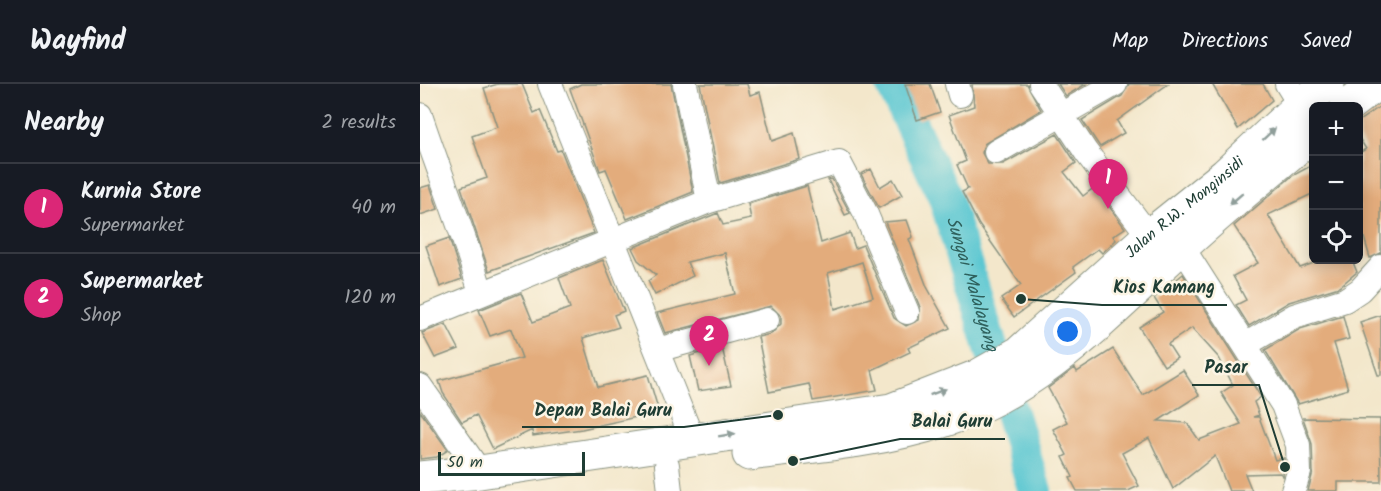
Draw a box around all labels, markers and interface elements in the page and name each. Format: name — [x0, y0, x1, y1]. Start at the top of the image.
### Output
text: Wayfind — [30, 19, 126, 64]
text: Map — [1112, 25, 1148, 58]
text: Directions — [1181, 25, 1268, 58]
text: Saved — [1301, 25, 1351, 58]
text: Nearby — [24, 102, 104, 144]
map controls — [1309, 102, 1363, 264]
button: + — [1309, 102, 1363, 156]
text: 2 results — [321, 107, 396, 139]
one-way arrow — [1261, 127, 1276, 141]
street label: Jalan R.W. Monginsidi — [1120, 150, 1251, 264]
button: − — [1309, 156, 1363, 210]
pin: 1 — [1088, 160, 1128, 209]
text: Kurnia Store — [81, 175, 201, 210]
text: 1 — [40, 192, 47, 224]
text: 40 m — [351, 192, 396, 224]
one-way arrow — [1229, 192, 1244, 206]
text: Supermarket — [81, 210, 184, 242]
button: locate — [1309, 210, 1363, 264]
water label: Sungai Malalayang — [937, 213, 1006, 357]
text: Supermarket — [81, 265, 203, 300]
callout: Kios Kamang — [1102, 269, 1227, 305]
text: Kios Kamang — [1113, 274, 1215, 303]
text: 2 — [38, 282, 49, 314]
text: 120 m — [344, 282, 396, 314]
text: Shop — [81, 300, 121, 332]
pin: 2 — [690, 316, 728, 366]
your location — [1053, 317, 1082, 346]
callout: Pasar — [1192, 349, 1259, 385]
text: Pasar — [1204, 354, 1249, 383]
one-way arrow — [929, 387, 947, 396]
callout: Depan Balai Guru — [522, 391, 684, 427]
text: Depan Balai Guru — [534, 397, 672, 426]
callout: Balai Guru — [900, 403, 1005, 439]
text: Balai Guru — [912, 408, 993, 437]
one-way arrow — [718, 431, 737, 440]
scale bar — [438, 449, 585, 476]
text: 50 m — [447, 450, 483, 475]

